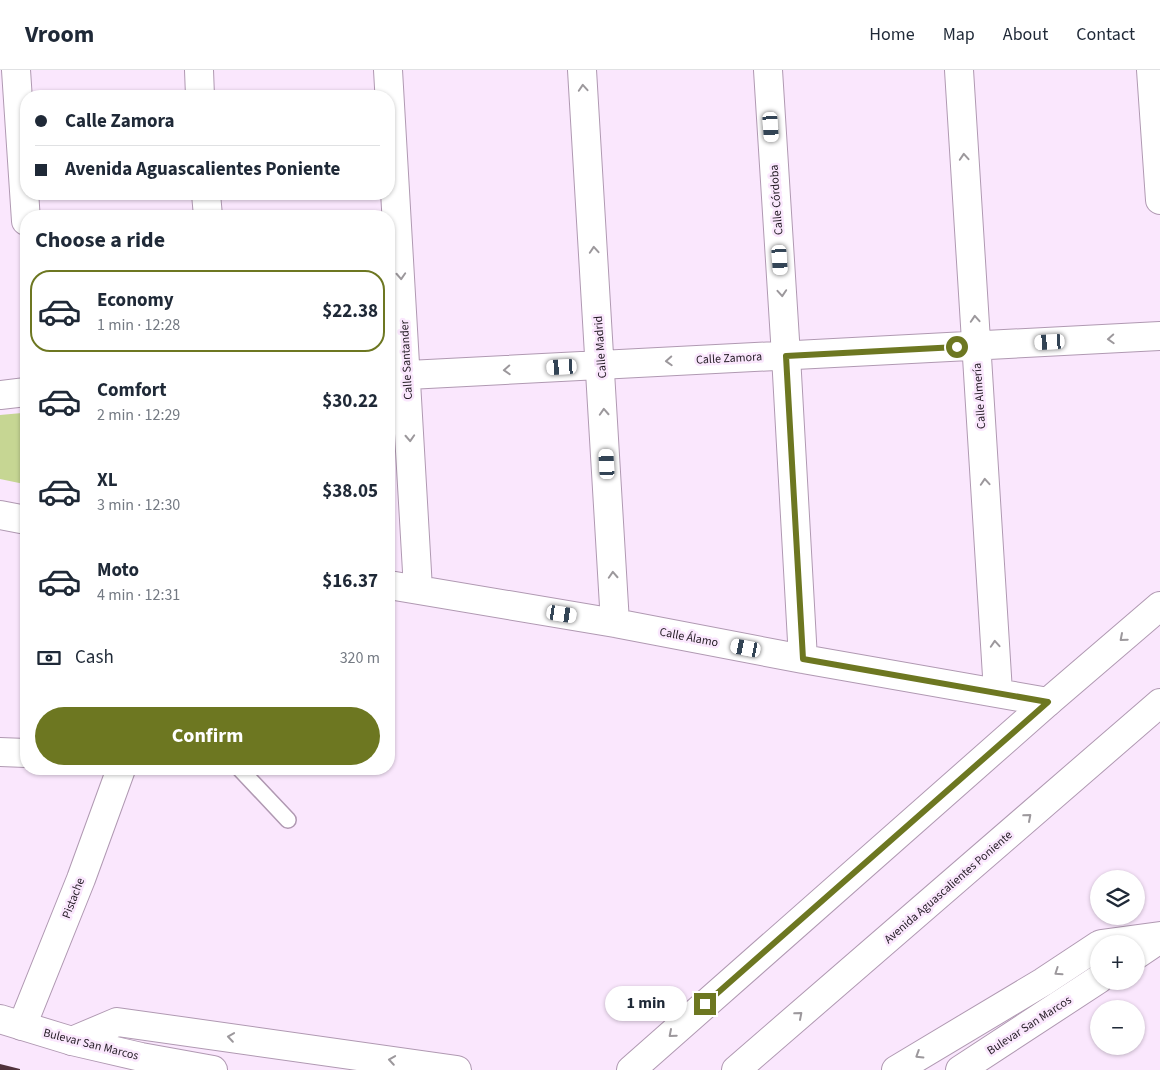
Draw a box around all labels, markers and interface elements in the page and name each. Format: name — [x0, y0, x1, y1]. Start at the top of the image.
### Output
text: Vroom — [25, 17, 94, 52]
text: Home — [869, 22, 915, 47]
text: Map — [943, 22, 975, 47]
text: About — [1003, 22, 1048, 47]
text: Contact — [1076, 22, 1135, 47]
one-way arrow — [578, 84, 589, 92]
text: Calle Zamora — [65, 108, 175, 135]
car — [762, 112, 779, 142]
one-way arrow — [959, 153, 970, 161]
text: Avenida Aguascalientes Poniente — [65, 156, 340, 183]
street label: Calle Córdoba — [766, 164, 787, 236]
text: Choose a ride — [35, 224, 165, 256]
car — [771, 245, 788, 275]
one-way arrow — [588, 246, 599, 254]
one-way arrow — [395, 272, 406, 280]
text: Economy — [97, 287, 174, 314]
icon: car — [37, 289, 82, 334]
one-way arrow — [776, 290, 787, 298]
text: $22.38 — [322, 298, 378, 325]
text: 1 min · 12:28 — [97, 314, 180, 336]
street label: Calle Madrid — [590, 315, 611, 379]
one-way arrow — [969, 315, 980, 323]
street label: Calle Santander — [396, 319, 417, 400]
one-way arrow — [1107, 333, 1115, 344]
car — [1034, 334, 1065, 350]
route start — [946, 336, 968, 358]
street label: Calle Zamora — [696, 348, 762, 369]
one-way arrow — [665, 356, 673, 366]
car — [546, 359, 577, 375]
street label: Calle Almería — [969, 362, 990, 429]
one-way arrow — [503, 364, 511, 375]
text: Comfort — [97, 377, 167, 404]
icon: car — [37, 379, 82, 424]
text: $30.22 — [322, 388, 378, 415]
text: 2 min · 12:29 — [97, 404, 180, 426]
one-way arrow — [598, 408, 609, 416]
one-way arrow — [404, 434, 415, 442]
car — [598, 449, 615, 479]
text: XL — [97, 467, 118, 494]
icon: car — [37, 469, 82, 514]
one-way arrow — [979, 477, 990, 485]
text: $38.05 — [322, 478, 378, 505]
text: 3 min · 12:30 — [97, 494, 180, 516]
text: Moto — [97, 557, 139, 584]
icon: car — [37, 559, 82, 604]
text: $16.37 — [322, 568, 378, 595]
one-way arrow — [607, 570, 618, 578]
text: 4 min · 12:31 — [97, 584, 180, 606]
car — [546, 604, 577, 624]
street label: Calle Álamo — [658, 623, 720, 652]
one-way arrow — [1120, 632, 1129, 640]
car — [729, 638, 762, 658]
one-way arrow — [990, 639, 1001, 647]
icon: cash — [35, 644, 63, 672]
text: Cash — [75, 644, 114, 671]
text: 320 m — [340, 647, 380, 669]
button: Confirm — [35, 707, 380, 765]
one-way arrow — [1022, 814, 1031, 823]
street label: Avenida Aguascalientes Poniente — [881, 827, 1016, 948]
map controls — [1090, 870, 1145, 1055]
button: layers — [1090, 870, 1145, 925]
street label: Pistache — [58, 875, 89, 921]
button: + — [1090, 935, 1145, 990]
one-way arrow — [1054, 966, 1064, 975]
callout: 1 min — [605, 986, 688, 1022]
text: 1 min — [627, 992, 665, 1014]
street label: Bulevar San Marcos — [984, 992, 1075, 1059]
route end — [694, 993, 716, 1015]
button: − — [1090, 1000, 1145, 1055]
one-way arrow — [793, 1013, 802, 1021]
street label: Bulevar San Marcos — [41, 1024, 140, 1065]
one-way arrow — [669, 1028, 678, 1037]
one-way arrow — [227, 1032, 235, 1043]
one-way arrow — [915, 1049, 924, 1059]
one-way arrow — [387, 1055, 396, 1065]

